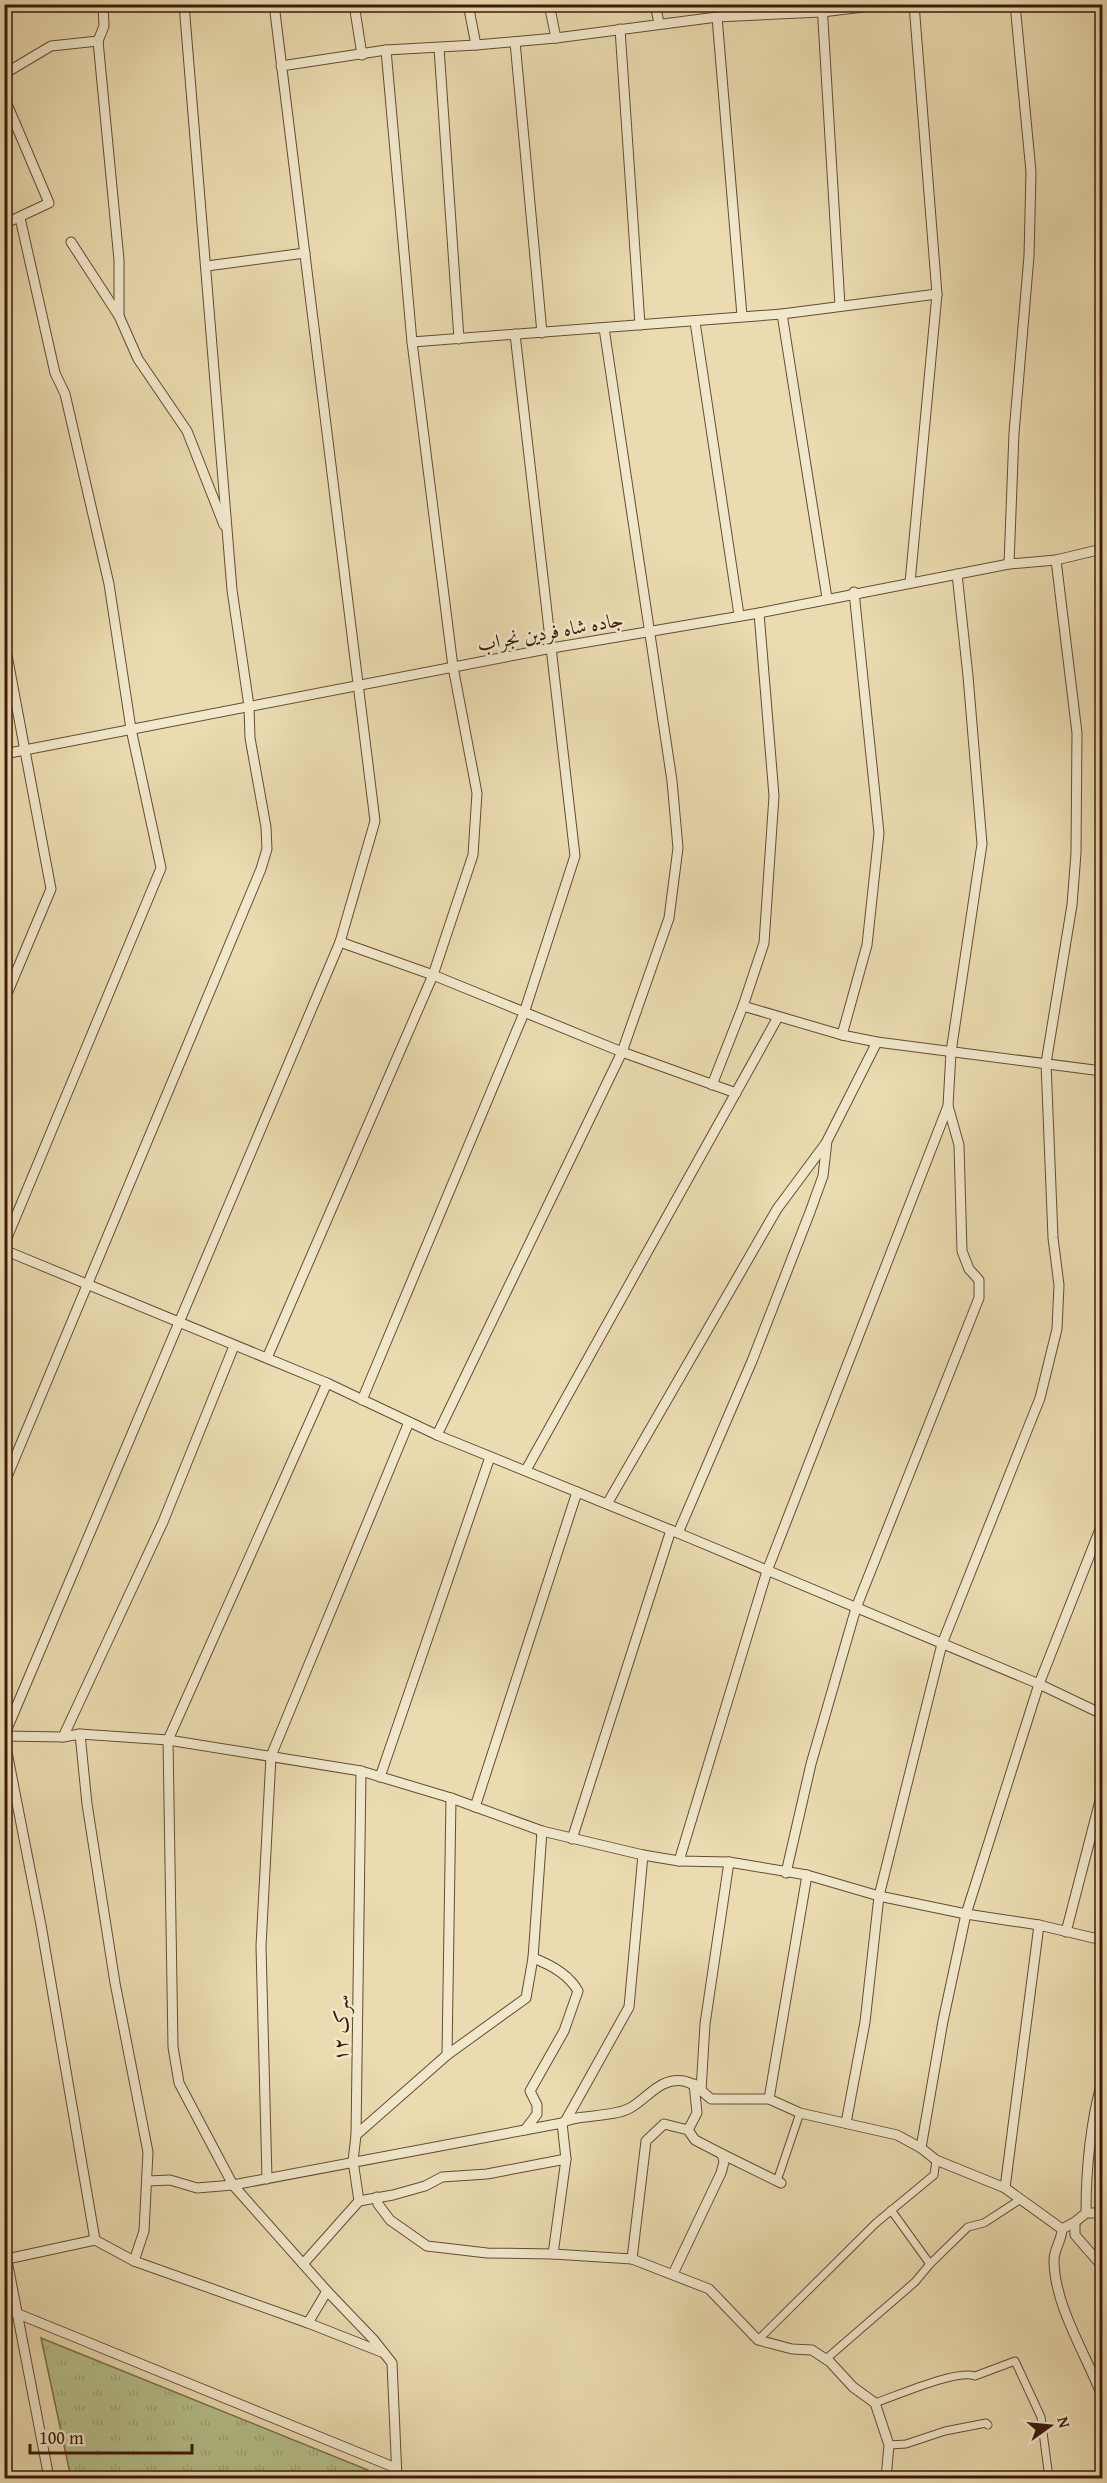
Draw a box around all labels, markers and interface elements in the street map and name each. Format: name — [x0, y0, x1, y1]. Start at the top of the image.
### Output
street label: جاده شاه فردین نجراب — [475, 604, 625, 658]
street label: سرک ۱۲ — [325, 1994, 355, 2062]
north arrow — [1020, 2396, 1080, 2456]
text: N — [1052, 2414, 1078, 2431]
scale bar — [30, 2417, 192, 2455]
text: 100 m — [39, 2424, 84, 2451]

